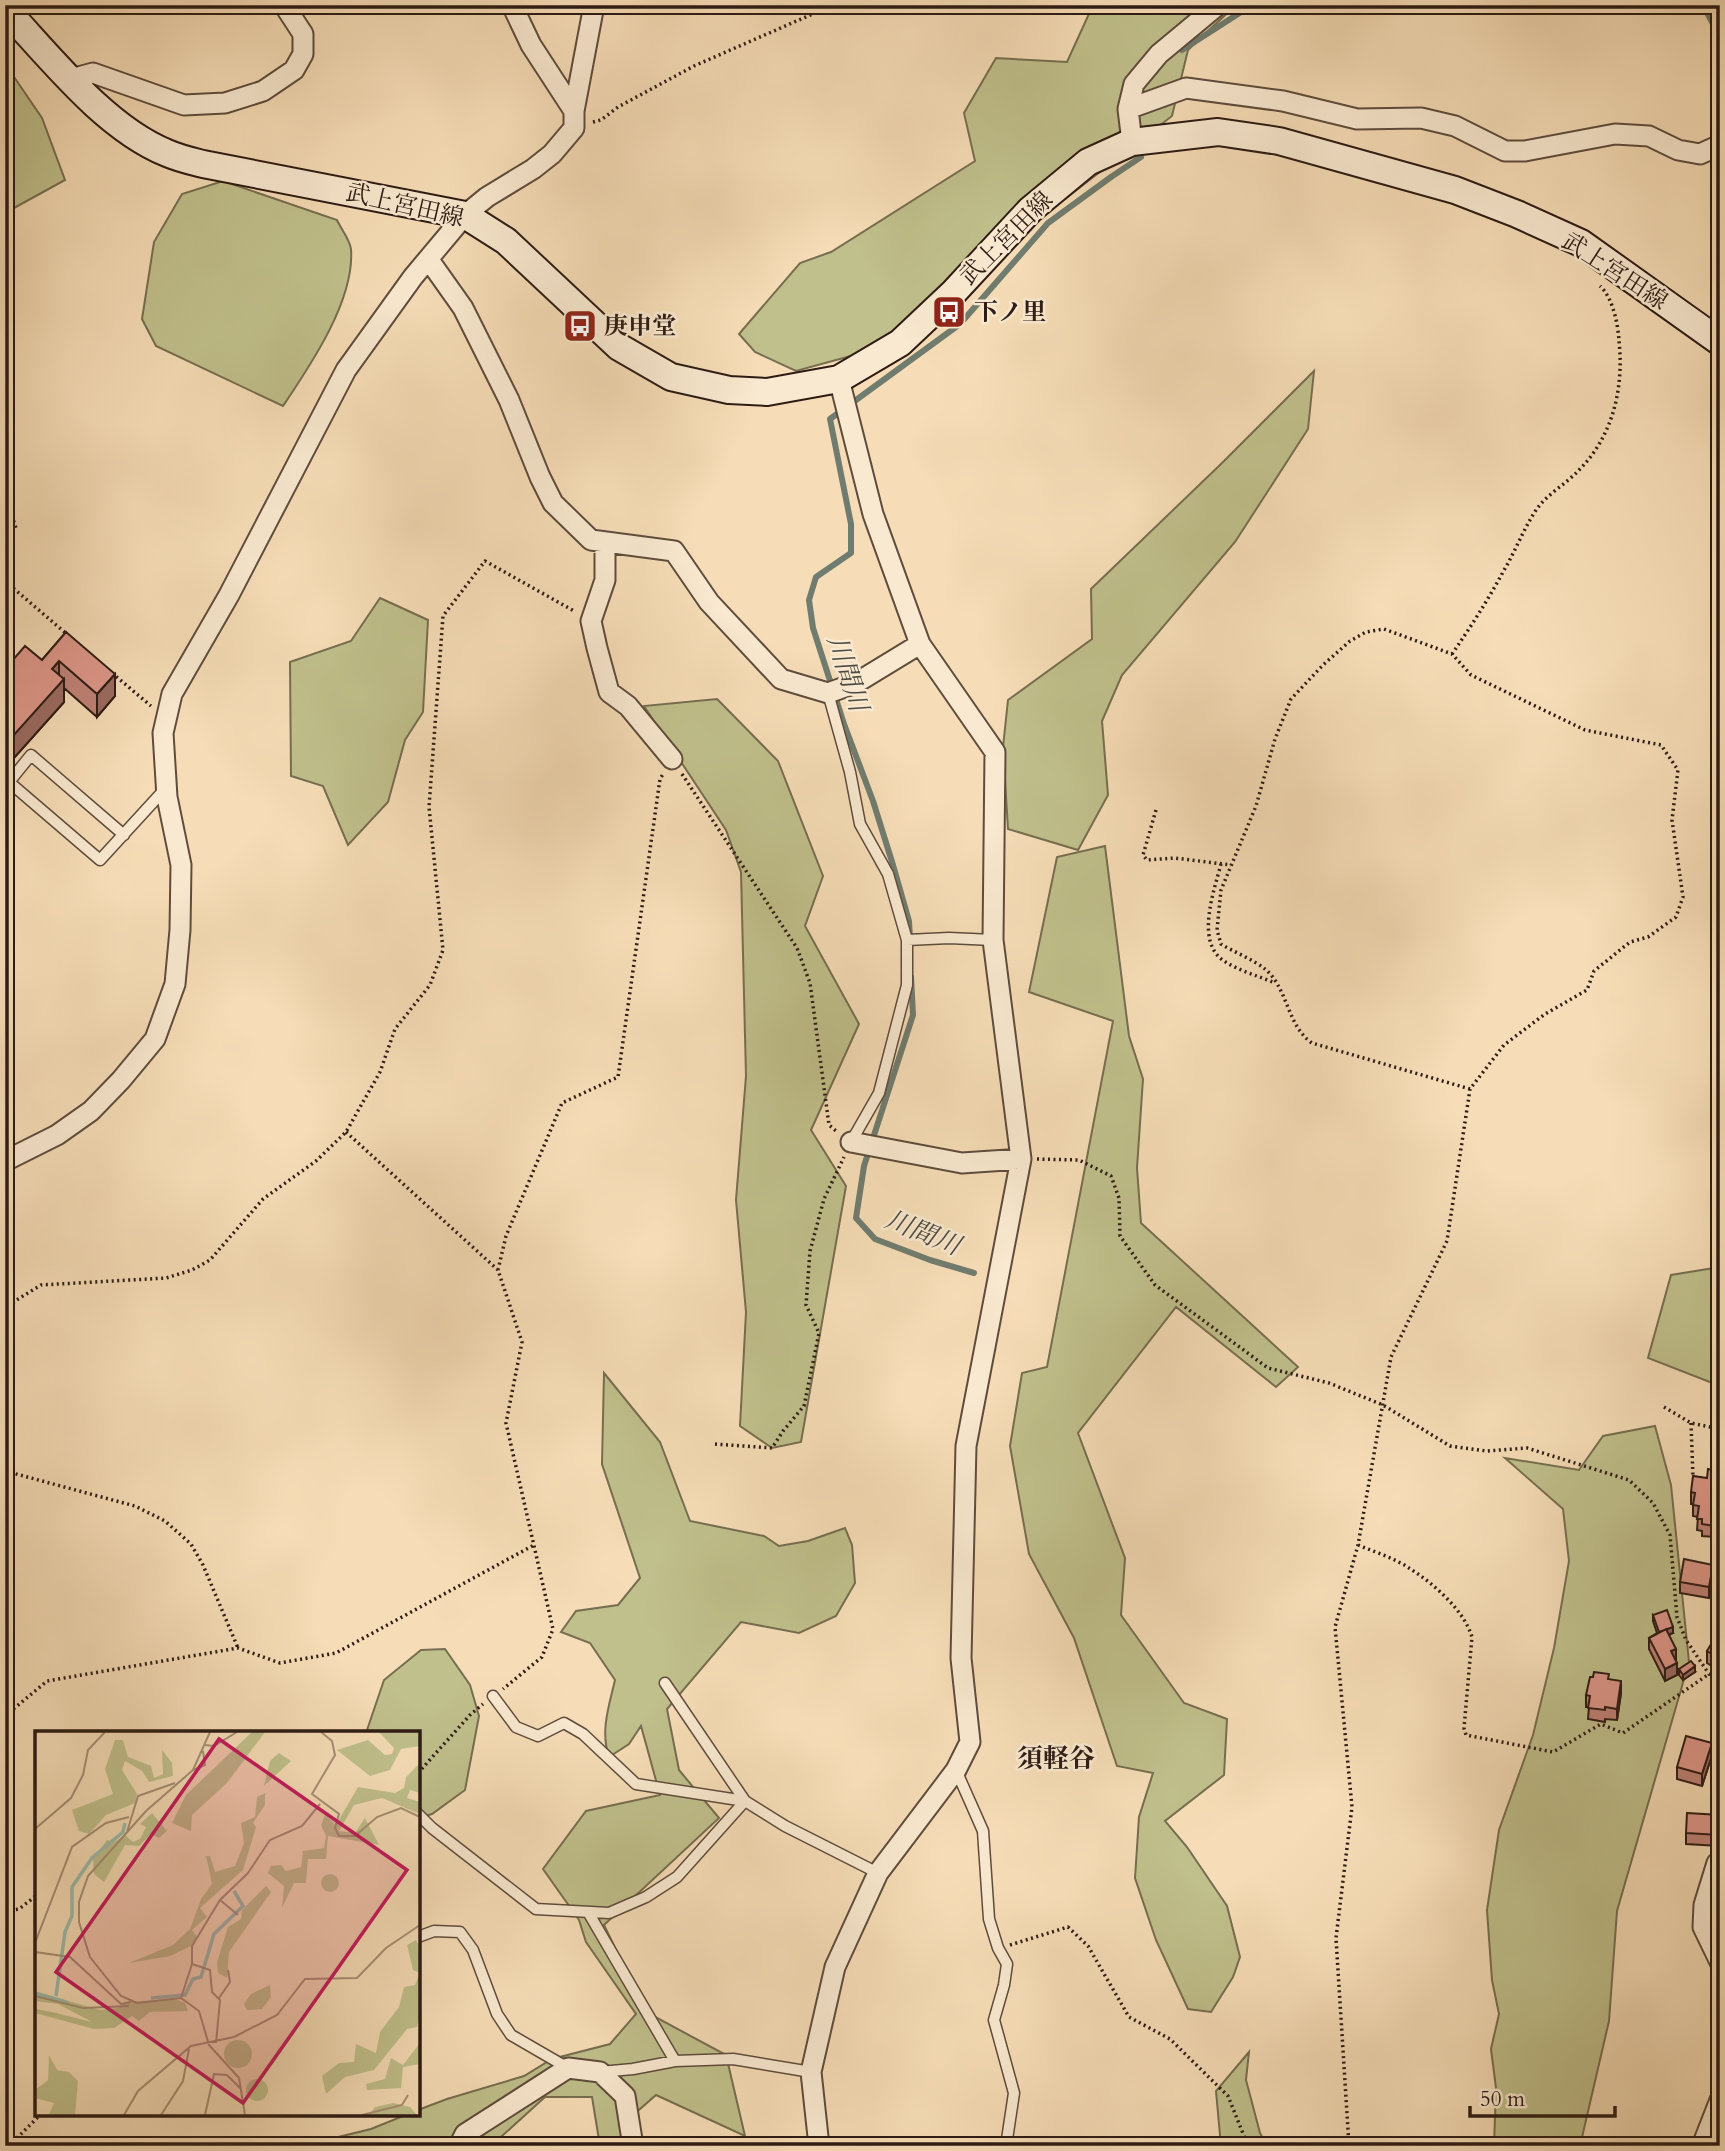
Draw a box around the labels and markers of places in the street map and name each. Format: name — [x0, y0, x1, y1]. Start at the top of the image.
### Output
bus stop icon: 下ノ里 — [930, 293, 968, 331]
place label: 下ノ里 — [974, 296, 1046, 329]
bus stop icon: 庚申堂 — [561, 307, 599, 345]
place label: 庚申堂 — [604, 310, 676, 343]

